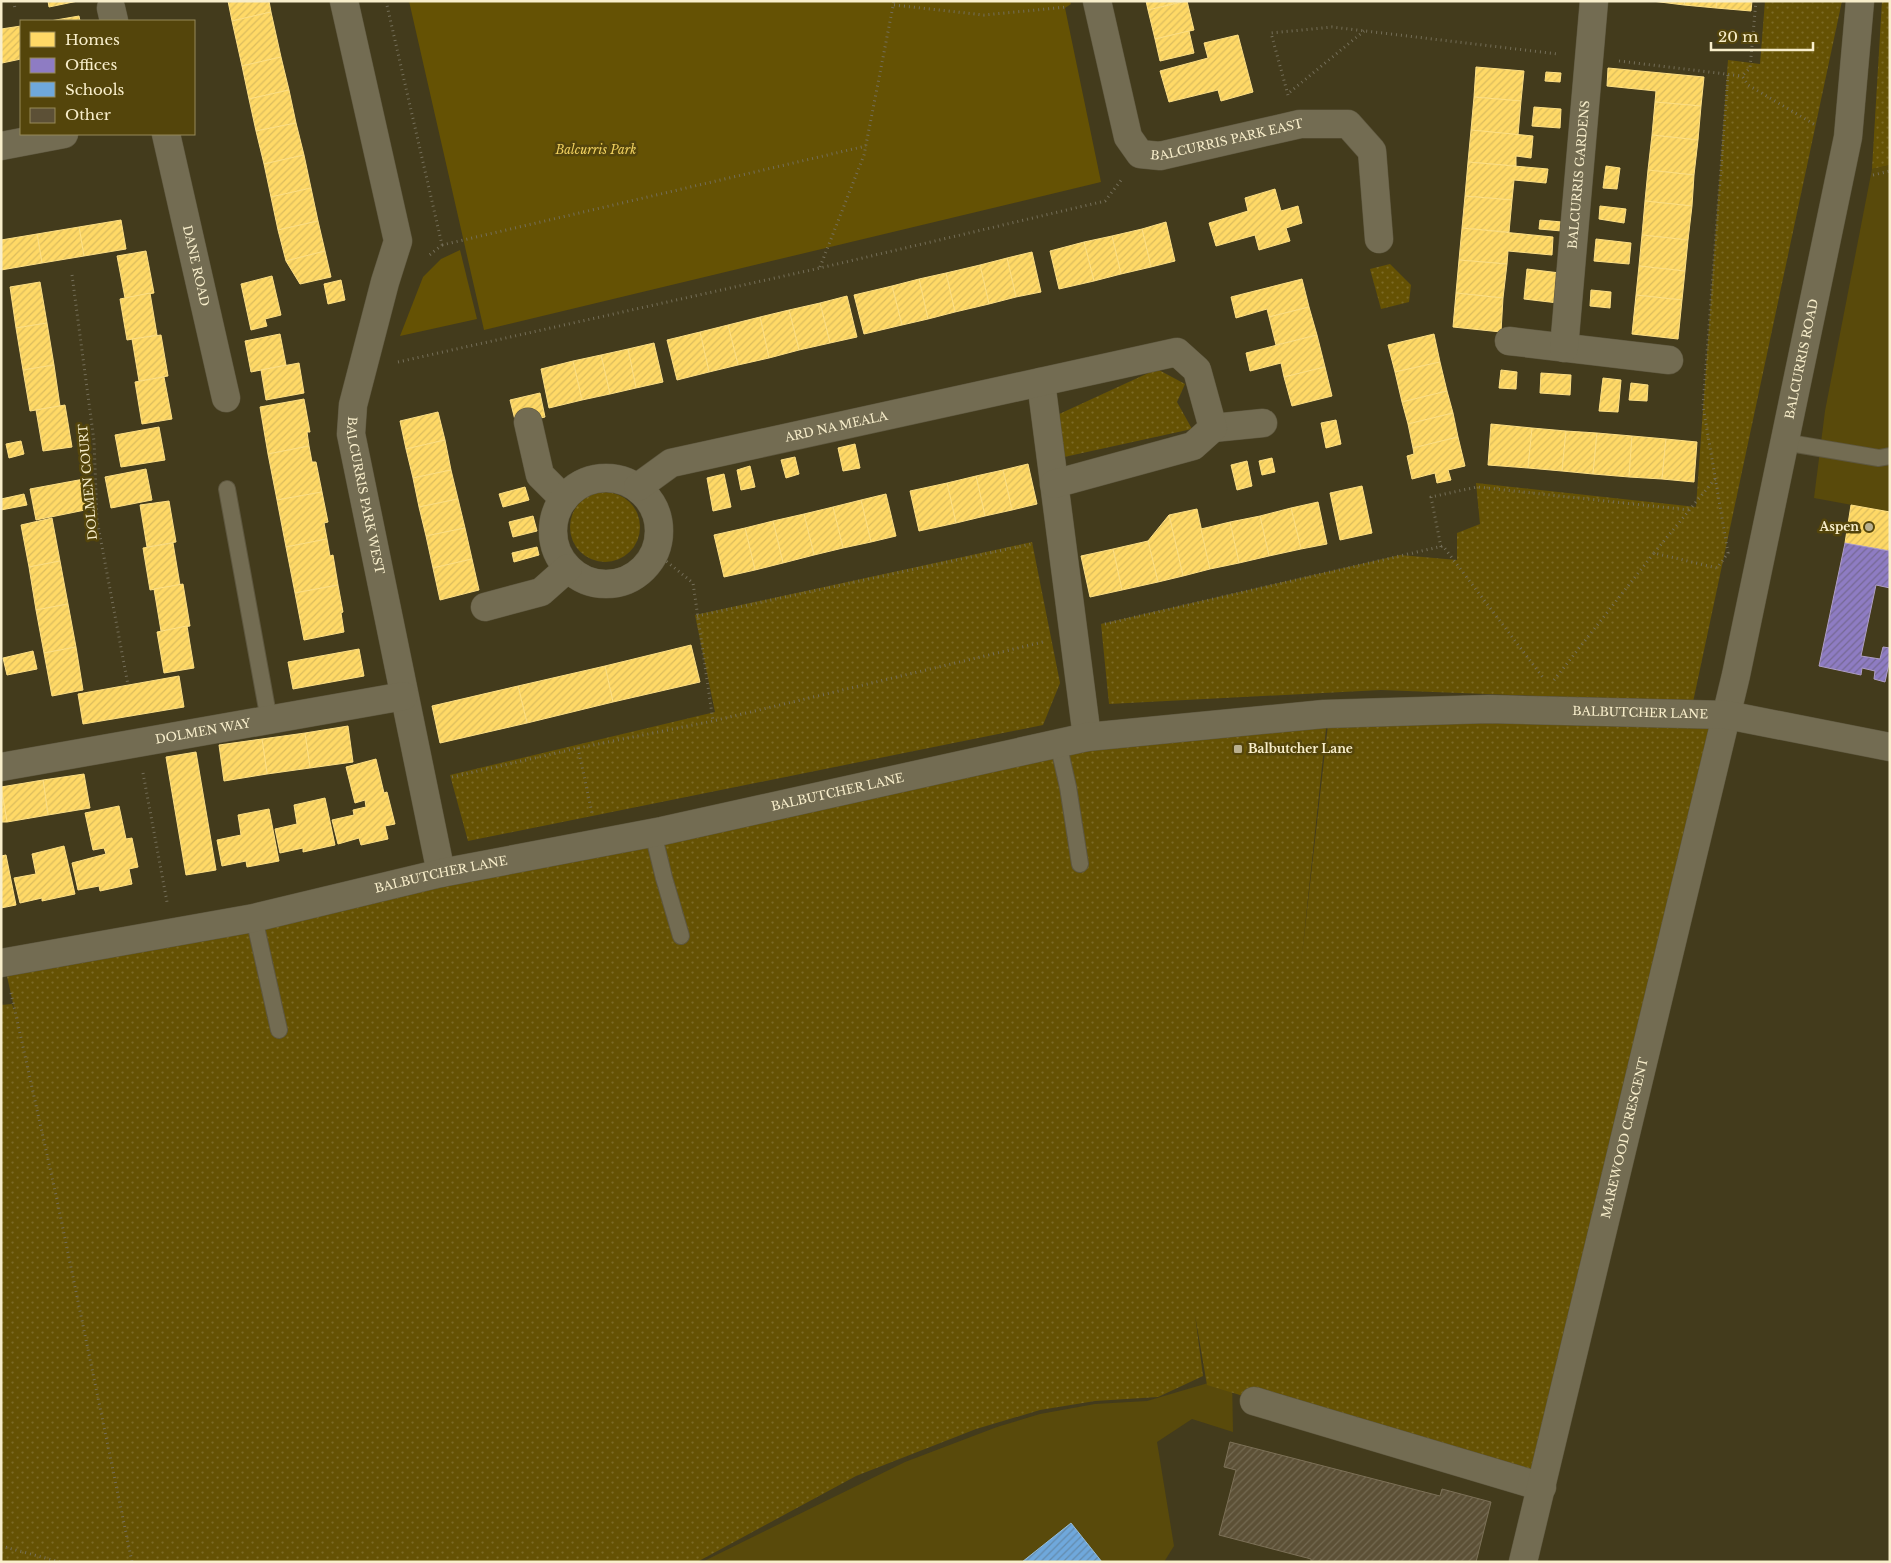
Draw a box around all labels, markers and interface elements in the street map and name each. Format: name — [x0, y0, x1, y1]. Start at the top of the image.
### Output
legend — [20, 20, 195, 135]
scale bar — [1711, 20, 1814, 52]
text: 20 m — [1718, 27, 1758, 46]
text: Homes — [65, 30, 120, 49]
text: Offices — [65, 55, 117, 74]
text: Schools — [65, 80, 125, 99]
street label: BALCURRIS GARDENS — [1565, 100, 1592, 249]
text: Other — [65, 105, 112, 124]
street label: BALCURRIS PARK EAST — [1150, 115, 1305, 163]
park label: Balcurris Park — [554, 142, 637, 157]
street label: DANE ROAD — [180, 224, 213, 307]
street label: BALCURRIS ROAD — [1781, 298, 1821, 420]
street label: ARD NA MEALA — [782, 408, 890, 445]
street label: BALCURRIS PARK WEST — [344, 416, 388, 576]
street label: DOLMEN COURT — [75, 423, 100, 541]
place label: Aspen — [1819, 519, 1859, 534]
marker: Aspen — [1863, 521, 1875, 533]
street label: BALBUTCHER LANE — [1572, 703, 1708, 722]
street label: DOLMEN WAY — [154, 715, 252, 747]
place label: Balbutcher Lane — [1248, 741, 1353, 756]
marker: Balbutcher Lane — [1232, 743, 1244, 755]
street label: BALBUTCHER LANE — [770, 770, 905, 814]
street label: BALBUTCHER LANE — [373, 852, 509, 896]
street label: MAREWOOD CRESCENT — [1598, 1055, 1651, 1220]

